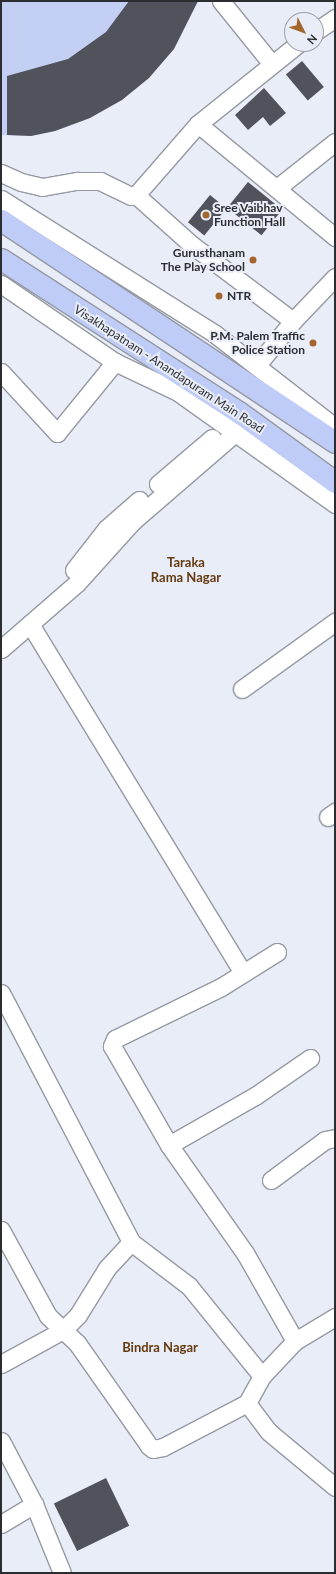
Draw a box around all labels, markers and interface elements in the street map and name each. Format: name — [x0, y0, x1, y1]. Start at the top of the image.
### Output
north arrow — [284, 12, 324, 52]
text: N — [305, 32, 320, 47]
place label: Sree Vaibhav Function Hall — [214, 201, 285, 229]
marker: Sree Vaibhav Function Hall — [201, 210, 211, 220]
place label: Gurusthanam The Play School — [160, 246, 245, 274]
marker: Gurusthanam The Play School — [248, 255, 258, 265]
place label: NTR — [227, 289, 251, 303]
marker: NTR — [214, 291, 224, 301]
street label: Visakhapatnam - Anandapuram Main Road — [71, 302, 267, 436]
place label: P.M. Palem Traffic Police Station — [210, 329, 305, 357]
marker: P.M. Palem Traffic Police Station — [308, 338, 318, 348]
district label: Taraka Rama Nagar — [151, 555, 221, 586]
district label: Bindra Nagar — [122, 1339, 198, 1355]

